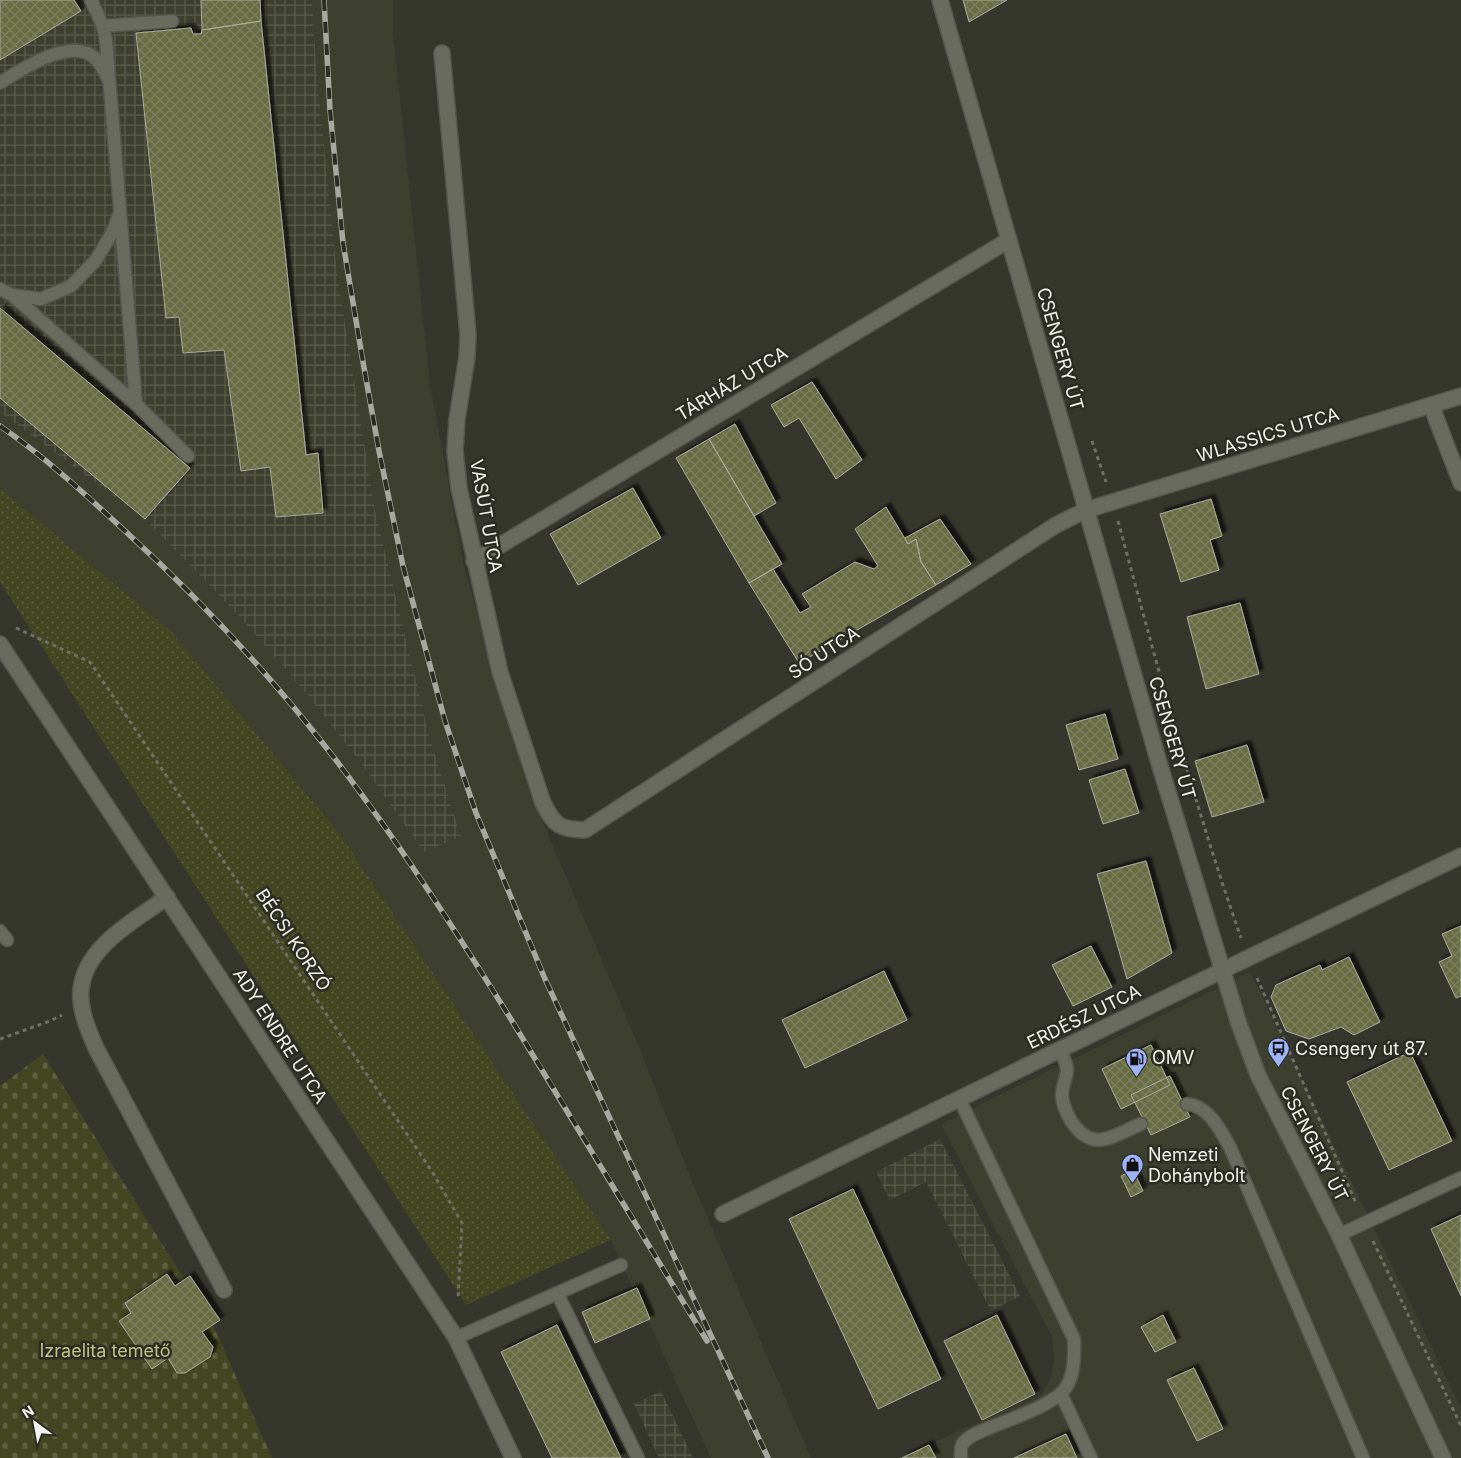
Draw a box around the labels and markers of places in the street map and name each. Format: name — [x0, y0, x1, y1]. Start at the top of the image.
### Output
bus stop icon: Csengery út 87. — [1267, 1037, 1291, 1068]
place label: Csengery út 87. — [1295, 1038, 1428, 1059]
fuel station icon: OMV — [1124, 1046, 1148, 1077]
place label: OMV — [1152, 1047, 1194, 1068]
place label: Nemzeti Dohánybolt — [1148, 1144, 1246, 1186]
shop icon: Nemzeti Dohánybolt — [1120, 1153, 1144, 1184]

